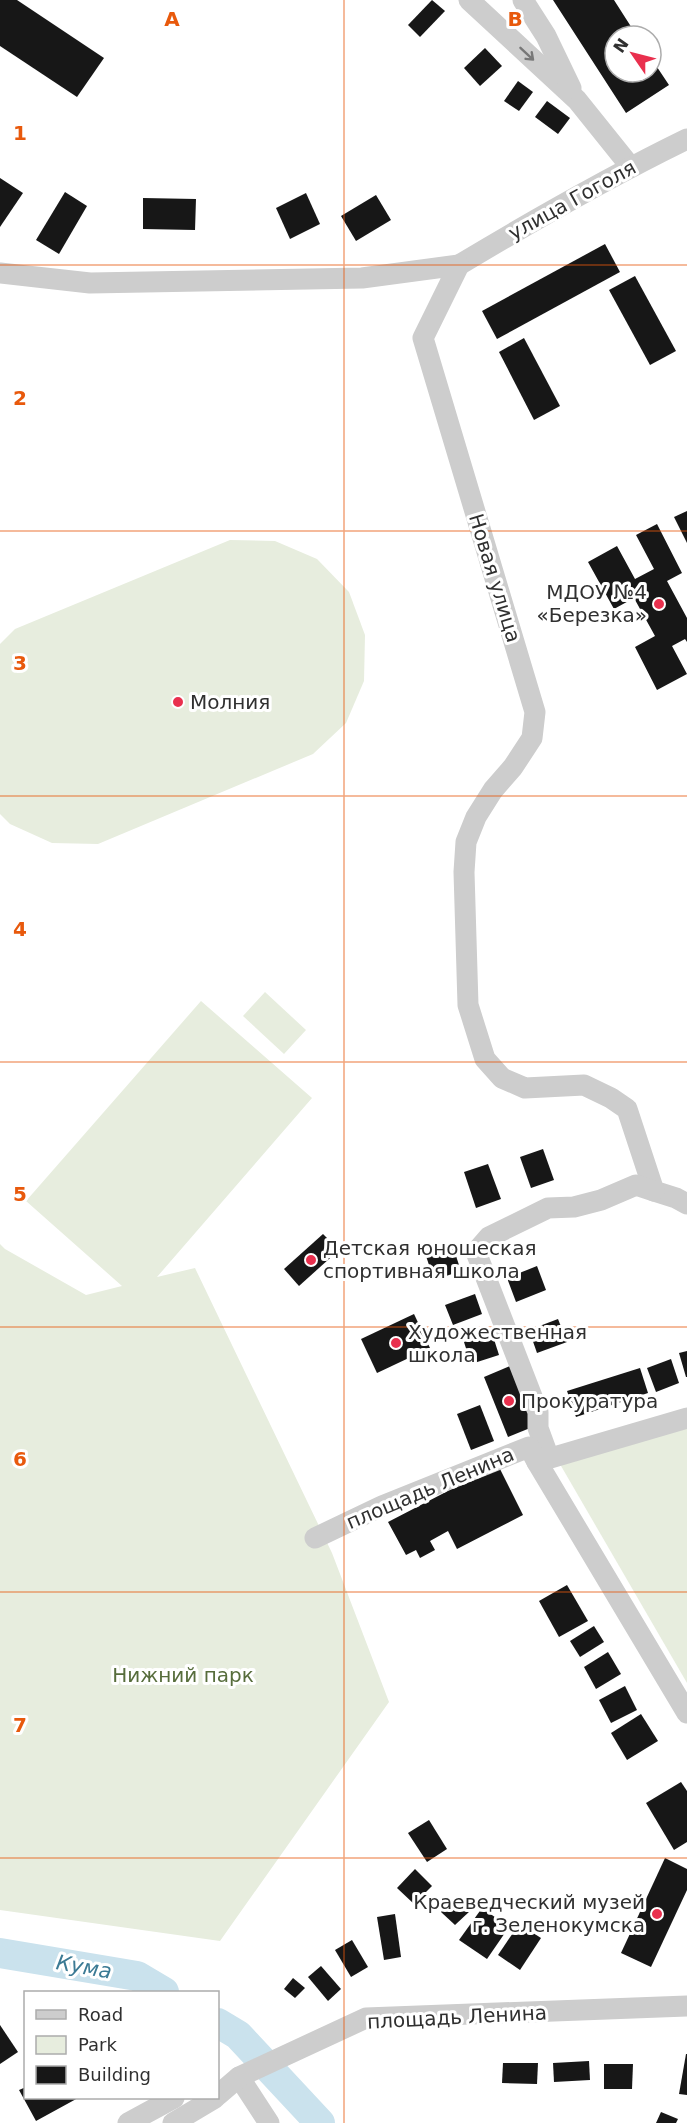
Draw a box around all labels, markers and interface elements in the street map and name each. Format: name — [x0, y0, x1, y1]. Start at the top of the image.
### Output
text: A — [164, 7, 180, 31]
text: B — [507, 7, 523, 31]
north arrow — [603, 24, 663, 84]
text: N — [610, 35, 633, 57]
one-way arrow — [520, 47, 535, 61]
text: 1 — [13, 121, 27, 145]
street label: улица Гоголя — [504, 155, 640, 245]
text: 2 — [13, 386, 27, 410]
street label: Новая улица — [464, 511, 526, 645]
place label: МДОУ №4 «Березка» — [537, 580, 647, 627]
marker: МДОУ №4 «Березка» — [652, 597, 666, 611]
text: 3 — [13, 651, 27, 675]
place label: Молния — [190, 690, 270, 714]
marker: Молния — [171, 695, 185, 709]
text: 4 — [13, 917, 27, 941]
text: 5 — [13, 1182, 27, 1206]
place label: Детская юношеская спортивная школа — [323, 1236, 536, 1283]
marker: Детская юношеская спортивная школа — [304, 1253, 318, 1267]
place label: Художественная школа — [408, 1320, 587, 1367]
marker: Художественная школа — [389, 1336, 403, 1350]
place label: Прокуратура — [521, 1389, 658, 1413]
marker: Прокуратура — [502, 1394, 516, 1408]
street label: площадь Ленина — [343, 1442, 517, 1534]
text: 6 — [13, 1447, 27, 1471]
park label: Нижний парк — [112, 1663, 254, 1687]
text: 7 — [13, 1713, 27, 1737]
place label: Краеведческий музей г. Зеленокумска — [413, 1890, 645, 1937]
marker: Краеведческий музей г. Зеленокумска — [650, 1907, 664, 1921]
water label: Кума — [54, 1950, 114, 1984]
legend — [24, 1991, 219, 2099]
street label: площадь Ленина — [367, 2000, 547, 2034]
text: Road — [78, 2004, 123, 2025]
text: Park — [78, 2034, 117, 2055]
text: Building — [78, 2064, 151, 2085]

